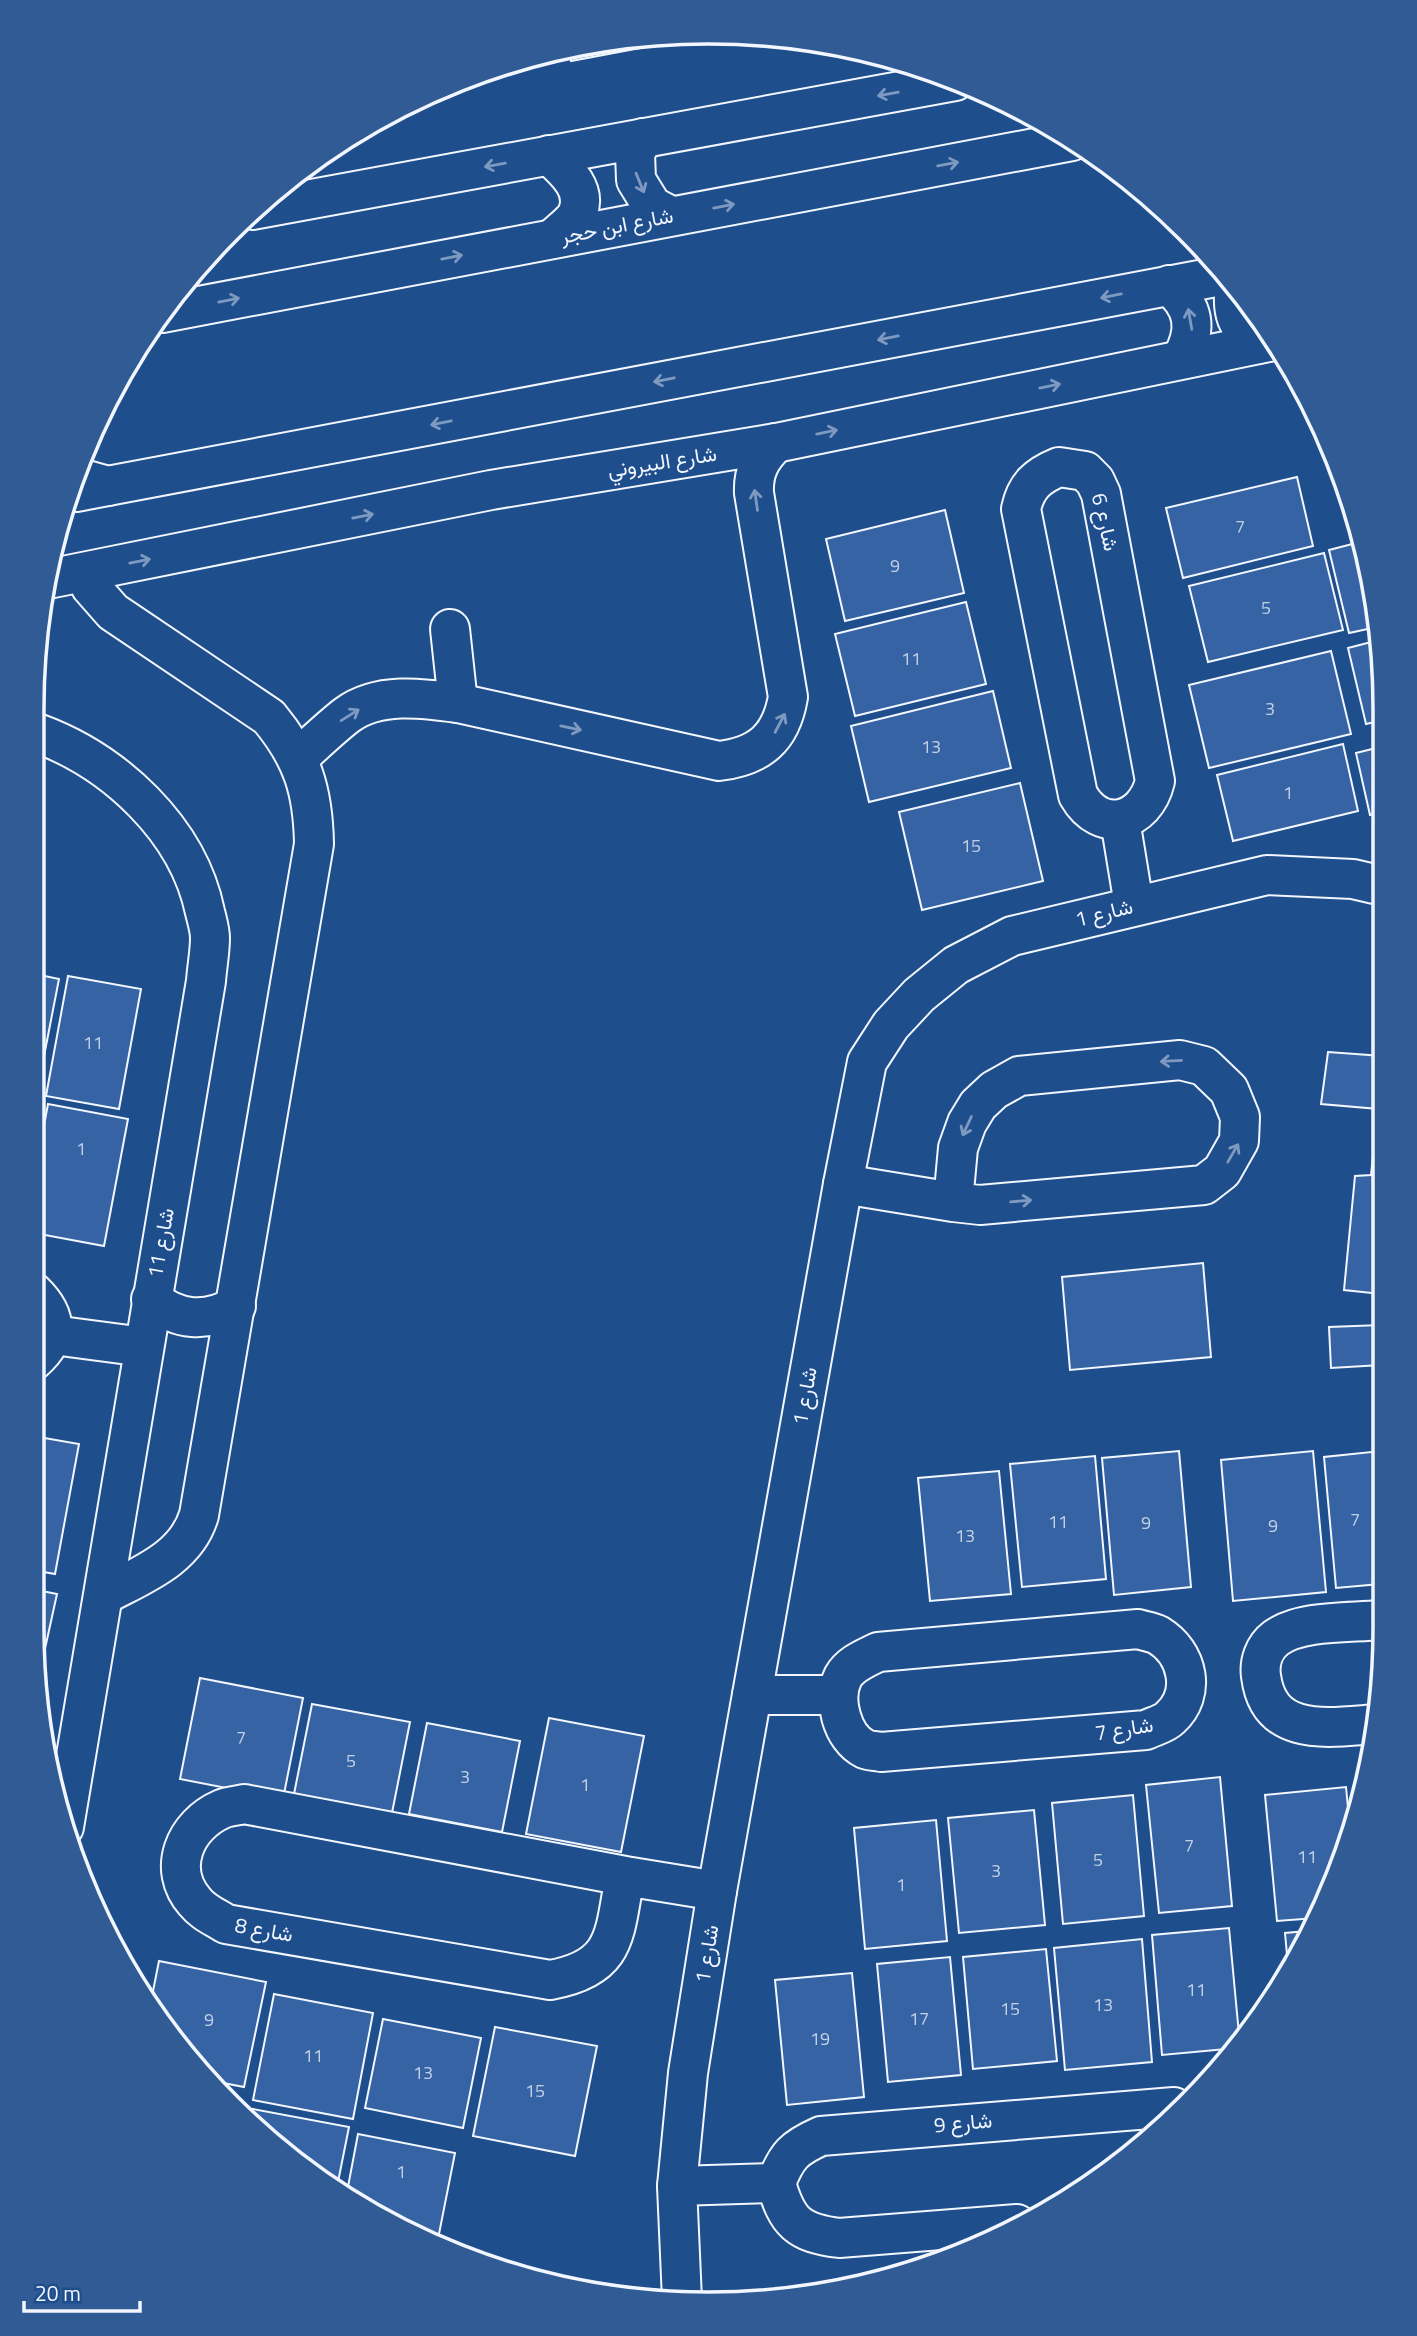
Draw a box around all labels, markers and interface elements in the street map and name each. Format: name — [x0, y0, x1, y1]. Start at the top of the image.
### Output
one-way arrow — [877, 87, 900, 101]
one-way arrow — [936, 157, 959, 170]
one-way arrow — [484, 159, 507, 173]
one-way arrow — [635, 172, 648, 193]
street label: شارع ابن حجر — [557, 198, 676, 252]
one-way arrow — [712, 198, 735, 212]
one-way arrow — [440, 250, 463, 263]
one-way arrow — [1100, 290, 1123, 303]
one-way arrow — [217, 293, 240, 306]
one-way arrow — [1182, 308, 1196, 331]
one-way arrow — [877, 332, 900, 345]
one-way arrow — [653, 374, 676, 388]
one-way arrow — [1038, 378, 1061, 392]
one-way arrow — [430, 416, 453, 430]
one-way arrow — [815, 425, 838, 439]
street label: شارع البيروني — [605, 437, 719, 487]
one-way arrow — [749, 489, 762, 512]
street label: شارع 6 — [1084, 490, 1128, 554]
one-way arrow — [351, 508, 374, 522]
house number: 7 — [1235, 513, 1245, 540]
house number: 9 — [890, 552, 900, 579]
one-way arrow — [128, 554, 151, 568]
house number: 5 — [1261, 594, 1271, 621]
house number: 11 — [901, 645, 921, 672]
house number: 3 — [1265, 695, 1275, 722]
one-way arrow — [340, 708, 360, 722]
one-way arrow — [773, 713, 787, 734]
one-way arrow — [559, 722, 582, 736]
house number: 13 — [921, 733, 941, 760]
house number: 1 — [1283, 779, 1293, 806]
house number: 15 — [961, 832, 981, 859]
street label: شارع 1 — [1071, 889, 1136, 935]
house number: 11 — [83, 1029, 103, 1056]
one-way arrow — [1160, 1055, 1183, 1068]
one-way arrow — [960, 1115, 973, 1136]
house number: 1 — [76, 1135, 86, 1162]
one-way arrow — [1226, 1143, 1240, 1163]
one-way arrow — [1009, 1194, 1032, 1207]
street label: شارع 11 — [138, 1205, 182, 1280]
street label: شارع 1 — [783, 1364, 825, 1427]
house number: 7 — [1350, 1506, 1360, 1533]
house number: 11 — [1048, 1508, 1068, 1535]
house number: 9 — [1141, 1509, 1151, 1536]
house number: 9 — [1268, 1512, 1278, 1539]
house number: 13 — [955, 1522, 975, 1549]
street label: شارع 7 — [1092, 1708, 1155, 1748]
house number: 7 — [236, 1724, 246, 1751]
house number: 5 — [346, 1747, 356, 1774]
house number: 3 — [460, 1763, 470, 1790]
house number: 1 — [580, 1771, 590, 1798]
house number: 7 — [1184, 1832, 1194, 1859]
house number: 11 — [1297, 1843, 1317, 1870]
house number: 5 — [1093, 1846, 1103, 1873]
house number: 3 — [991, 1857, 1001, 1884]
house number: 1 — [896, 1871, 906, 1898]
street label: شارع 8 — [233, 1908, 296, 1950]
street label: شارع 1 — [686, 1922, 726, 1985]
house number: 11 — [1186, 1976, 1206, 2003]
house number: 13 — [1093, 1991, 1113, 2018]
house number: 15 — [1000, 1995, 1020, 2022]
house number: 17 — [909, 2005, 929, 2032]
house number: 9 — [204, 2006, 214, 2033]
house number: 19 — [810, 2025, 830, 2052]
house number: 11 — [303, 2042, 323, 2069]
house number: 13 — [413, 2059, 433, 2086]
house number: 15 — [525, 2077, 545, 2104]
street label: شارع 9 — [932, 2104, 994, 2140]
house number: 1 — [396, 2158, 406, 2185]
scale bar — [24, 2270, 140, 2314]
text: 20 m — [35, 2277, 81, 2309]

